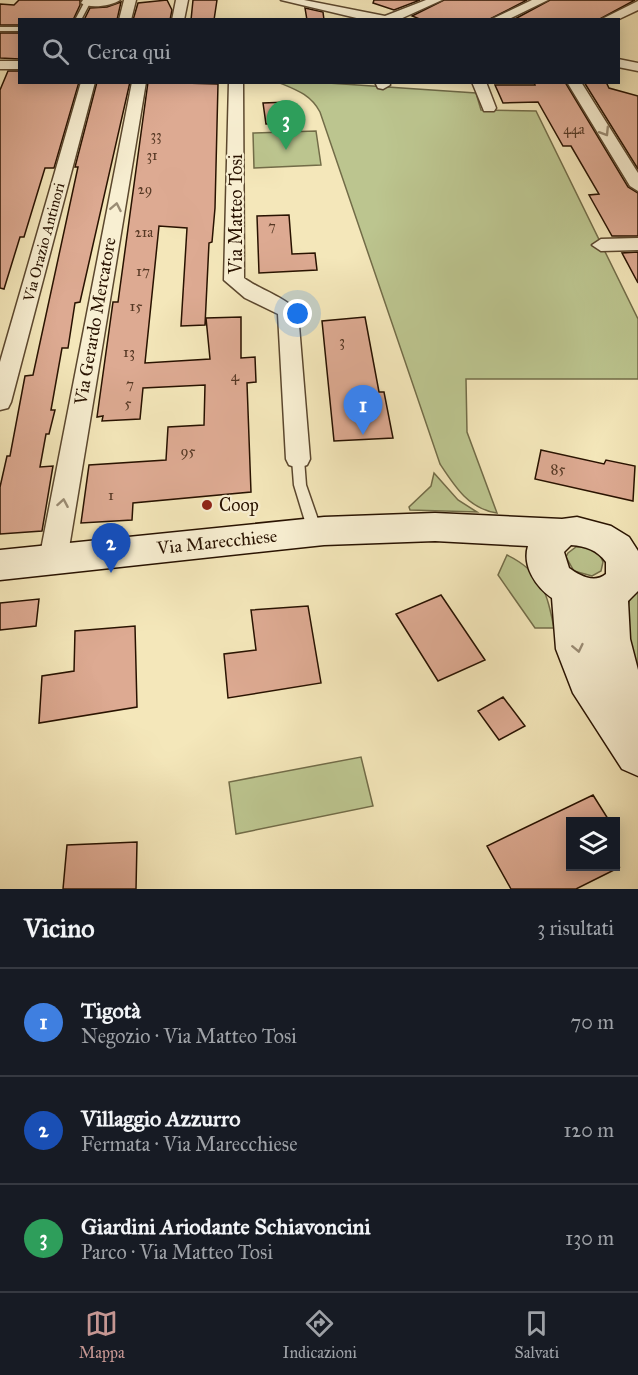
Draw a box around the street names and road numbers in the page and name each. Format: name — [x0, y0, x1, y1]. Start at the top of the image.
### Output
street label: Via Matteo Tosi — [225, 154, 247, 275]
street label: Via Orazio Antinori — [19, 181, 69, 304]
street label: Via Gerardo Mercatore — [69, 235, 121, 408]
street label: Via Marecchiese — [155, 525, 278, 559]

